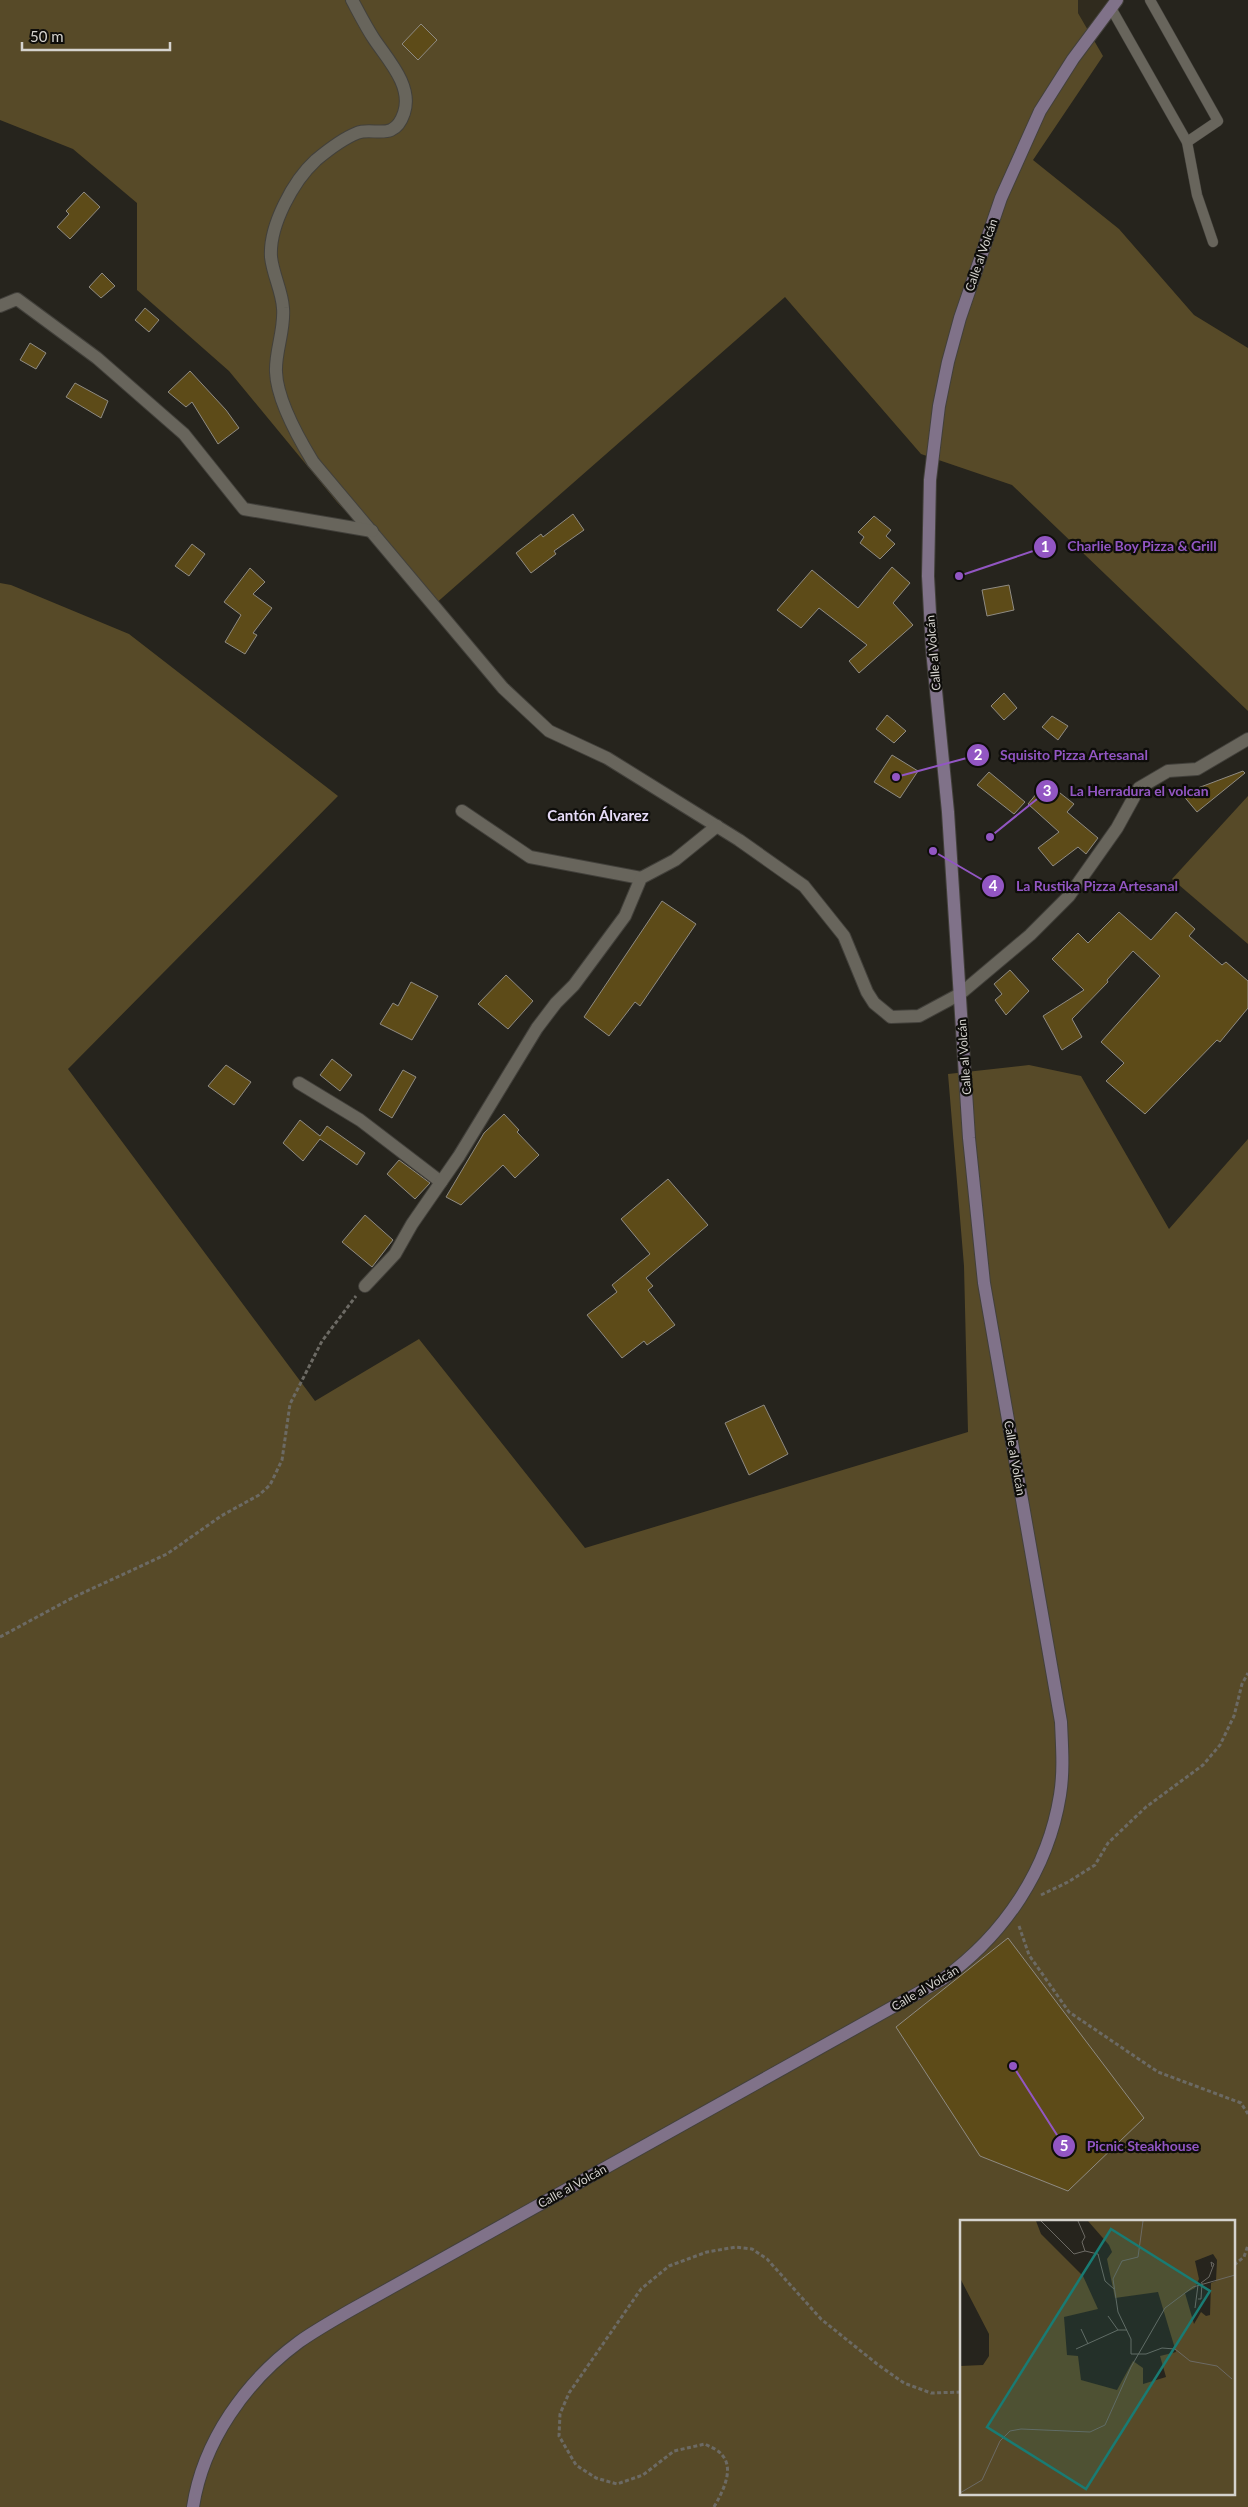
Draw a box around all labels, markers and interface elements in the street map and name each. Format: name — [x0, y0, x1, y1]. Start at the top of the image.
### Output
scale bar — [22, 20, 170, 52]
text: 50 m — [30, 27, 64, 45]
street label: Calle al Volcán — [962, 217, 1000, 293]
callout: Charlie Boy Pizza & Grill — [1032, 532, 1227, 561]
text: 1 — [1041, 537, 1049, 555]
text: Charlie Boy Pizza & Grill — [1067, 537, 1217, 554]
street label: Calle al Volcán — [922, 615, 944, 691]
callout: Squisito Pizza Artesanal — [965, 740, 1158, 769]
text: 2 — [974, 745, 983, 763]
text: Squisito Pizza Artesanal — [1000, 746, 1148, 763]
callout: La Herradura el volcan — [1035, 776, 1219, 805]
text: 3 — [1043, 781, 1051, 799]
text: La Herradura el volcan — [1069, 782, 1209, 799]
district label: Cantón Álvarez — [547, 806, 649, 824]
callout: La Rustika Pizza Artesanal — [981, 872, 1188, 901]
text: 4 — [989, 876, 998, 894]
text: La Rustika Pizza Artesanal — [1016, 877, 1178, 894]
street label: Calle al Volcán — [954, 1019, 974, 1095]
street label: Calle al Volcán — [1001, 1419, 1029, 1497]
street label: Calle al Volcán — [889, 1962, 961, 2014]
callout: Picnic Steakhouse — [1051, 2132, 1209, 2161]
text: 5 — [1060, 2136, 1068, 2154]
text: Picnic Steakhouse — [1087, 2137, 1200, 2154]
street label: Calle al Volcán — [535, 2161, 609, 2211]
inset map — [960, 2220, 1236, 2494]

